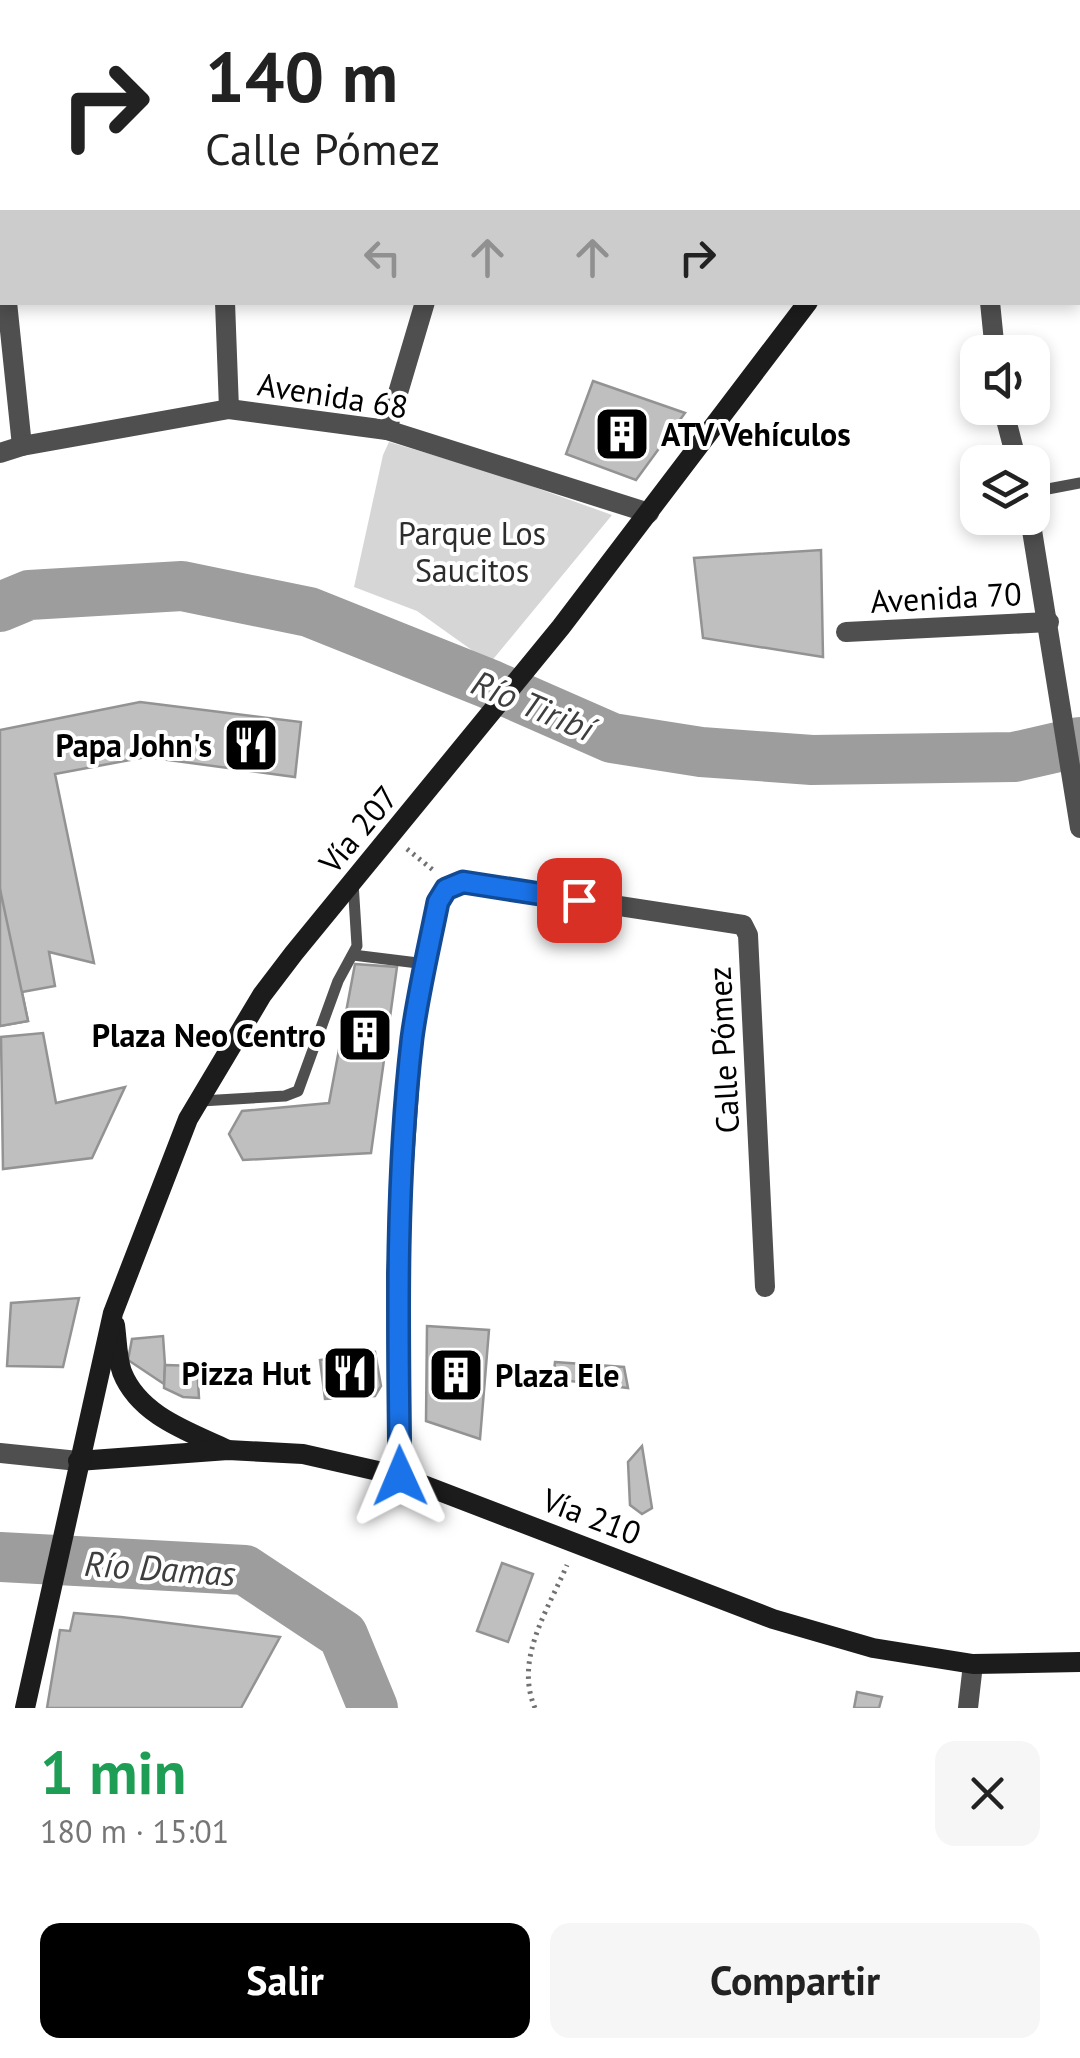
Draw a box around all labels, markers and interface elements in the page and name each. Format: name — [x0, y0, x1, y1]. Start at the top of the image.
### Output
text: 140 m — [205, 31, 398, 121]
icon: right — [40, 40, 170, 170]
text: Calle Pómez — [205, 119, 440, 177]
icon: left — [355, 230, 410, 285]
icon: ahead — [460, 230, 515, 285]
icon: ahead — [565, 230, 620, 285]
icon: right — [670, 230, 725, 285]
map controls — [960, 335, 1050, 535]
button: sound — [960, 335, 1050, 425]
street label: Avenida 68 — [255, 362, 411, 428]
building icon: ATV Vehículos — [592, 404, 652, 464]
place label: ATV Vehículos — [661, 413, 851, 455]
button: layers — [960, 445, 1050, 535]
park label: Parque Los Saucitos — [398, 512, 546, 591]
street label: Avenida 70 — [869, 572, 1023, 622]
water label: Río Tiribí — [465, 659, 605, 753]
restaurant icon: Papa John's — [221, 715, 281, 775]
place label: Papa John's — [55, 724, 212, 766]
street label: Vía 207 — [308, 776, 407, 882]
pin — [537, 858, 622, 943]
icon: arrive — [552, 873, 607, 928]
street label: Calle Pómez — [698, 965, 748, 1135]
building icon: Plaza Neo Centro — [335, 1005, 395, 1065]
place label: Plaza Neo Centro — [92, 1014, 326, 1056]
restaurant icon: Pizza Hut — [320, 1343, 380, 1403]
building icon: Plaza Ele — [426, 1345, 486, 1405]
place label: Pizza Hut — [182, 1352, 312, 1394]
place label: Plaza Ele — [495, 1354, 620, 1396]
position arrow — [348, 1424, 452, 1528]
street label: Vía 210 — [536, 1478, 647, 1554]
water label: Río Damas — [83, 1540, 237, 1596]
text: 1 min — [40, 1733, 186, 1811]
button: close — [935, 1741, 1040, 1846]
text: 180 m · 15:01 — [40, 1810, 229, 1852]
button: Salir — [40, 1923, 530, 2038]
button: Compartir — [550, 1923, 1040, 2038]

